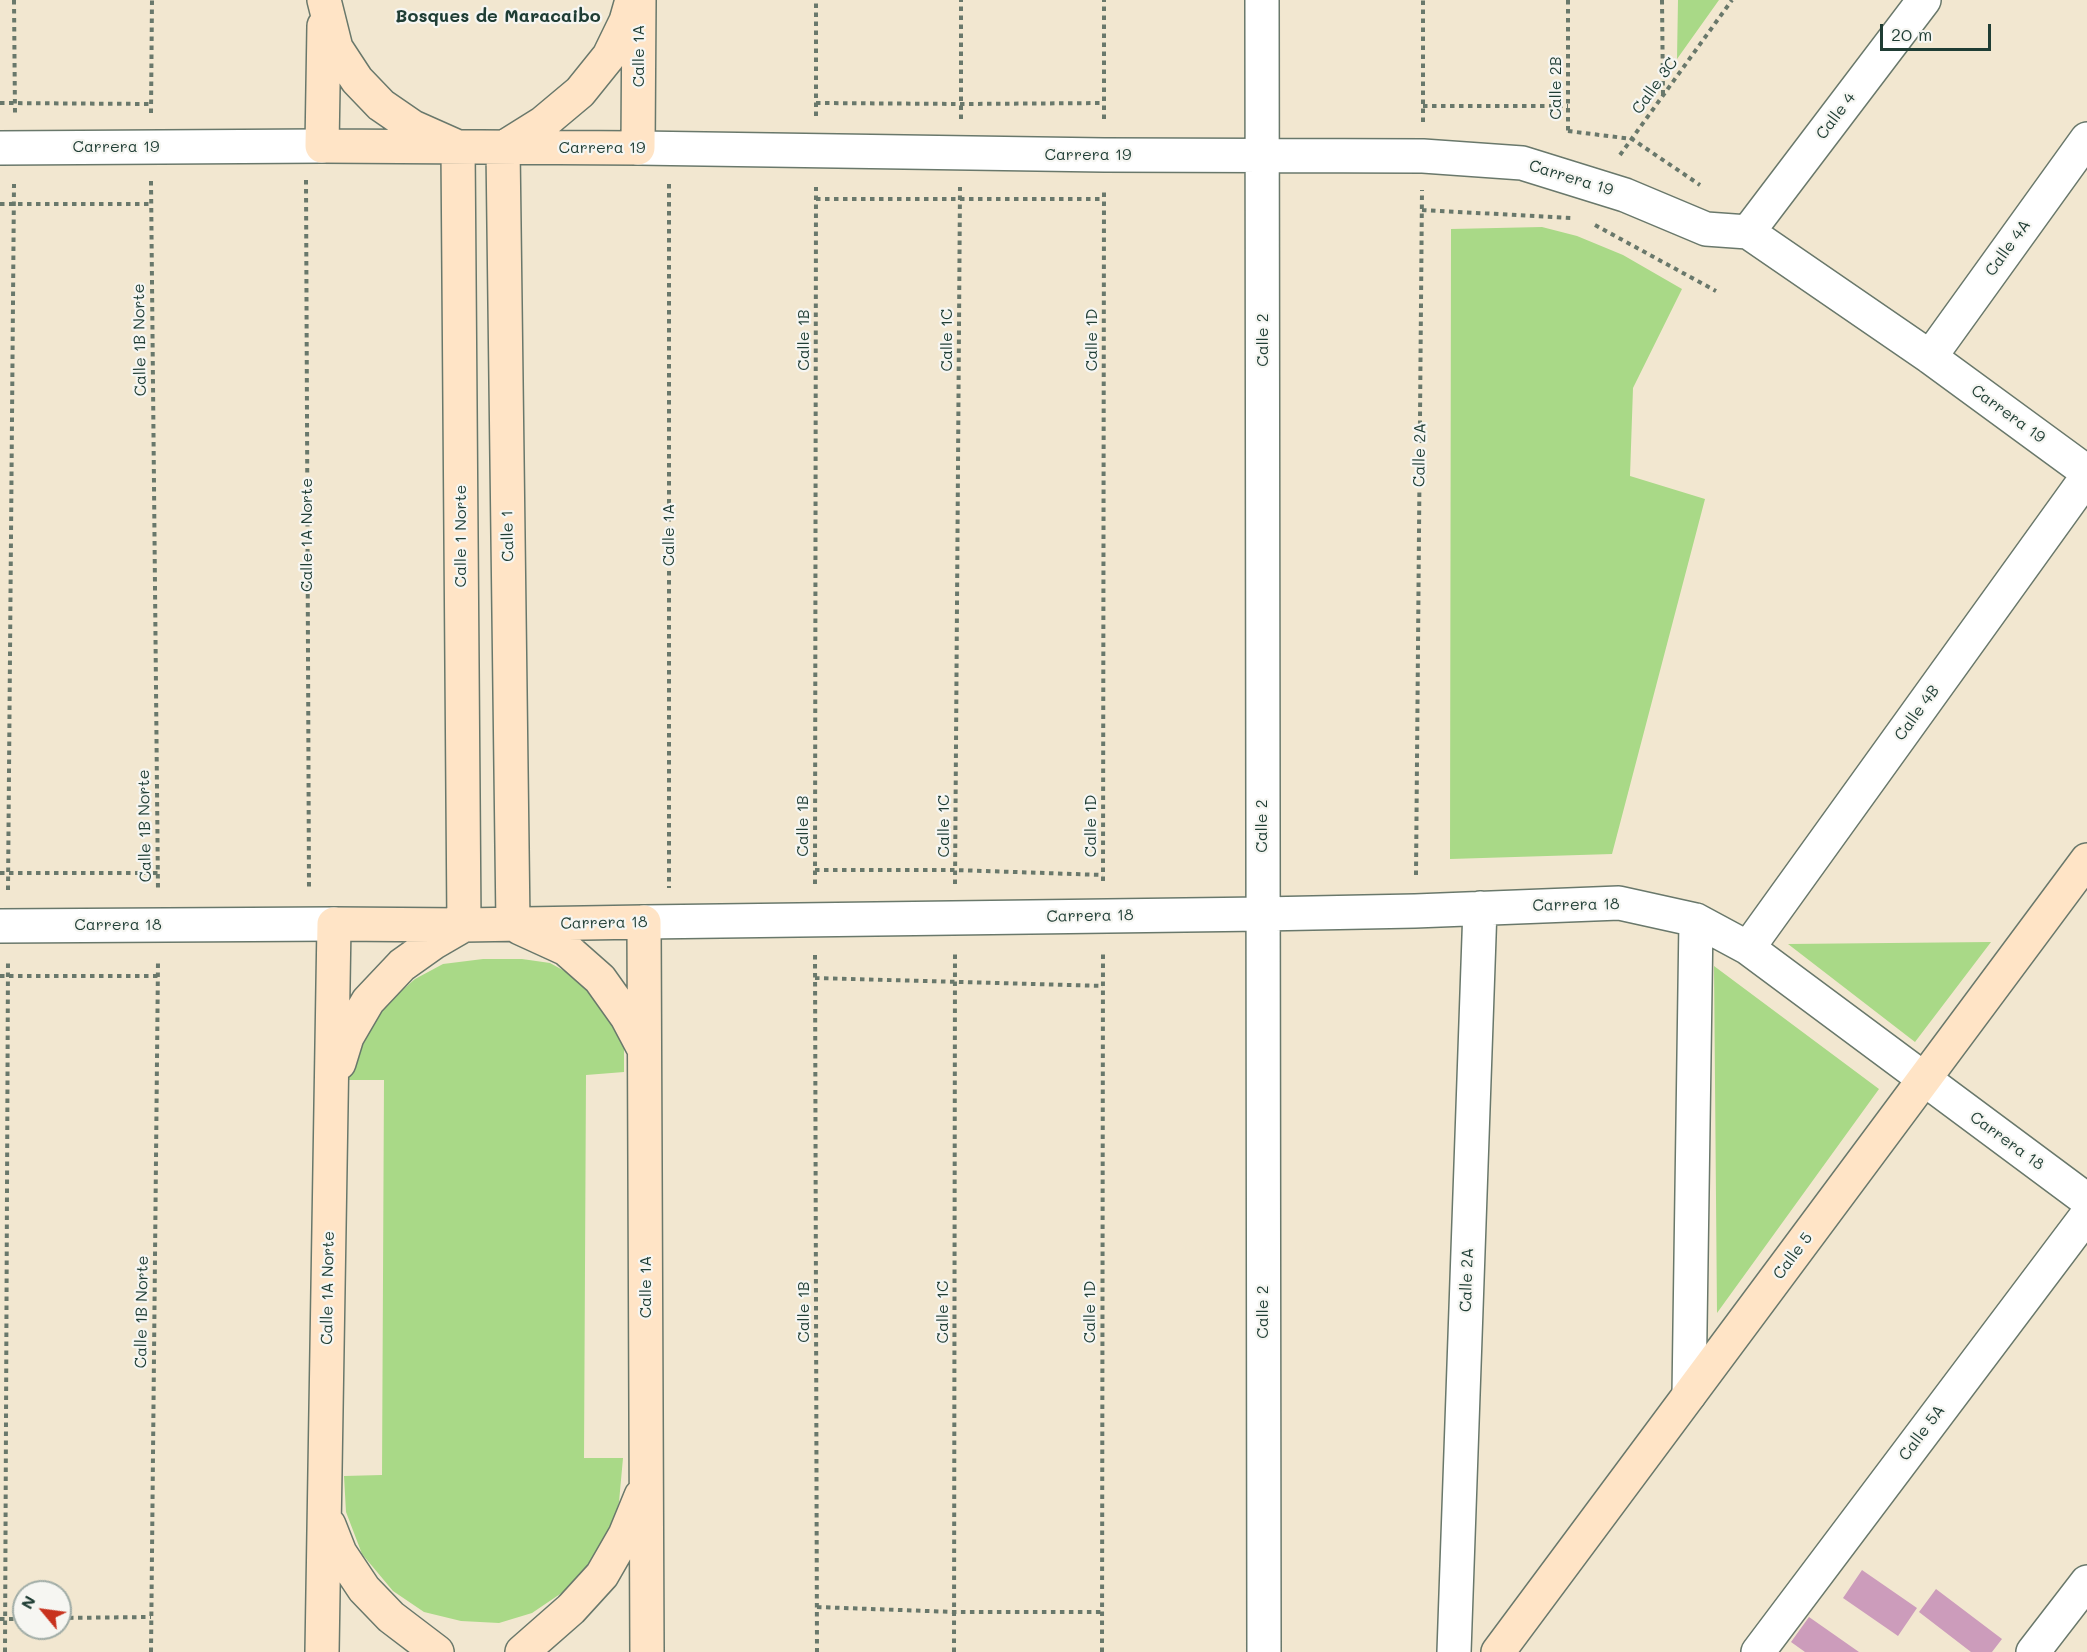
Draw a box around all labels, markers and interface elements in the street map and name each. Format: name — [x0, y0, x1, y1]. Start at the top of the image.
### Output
district label: Bosques de Maracaibo — [395, 5, 601, 27]
scale bar — [1883, 12, 1994, 50]
text: 20 m — [1891, 22, 1932, 46]
street label: Calle 1A — [629, 25, 649, 87]
street label: Calle 3C — [1628, 54, 1682, 118]
street label: Calle 2B — [1546, 56, 1566, 120]
street label: Calle 4 — [1812, 89, 1860, 143]
street label: Carrera 19 — [72, 137, 160, 157]
street label: Carrera 19 — [558, 138, 646, 158]
street label: Carrera 19 — [1044, 145, 1132, 165]
street label: Carrera 19 — [1527, 156, 1615, 200]
street label: Calle 4A — [1981, 216, 2035, 280]
street label: Calle 1B Norte — [129, 283, 151, 397]
street label: Calle 1C — [937, 308, 957, 372]
street label: Calle 1B — [794, 309, 814, 371]
street label: Calle 1D — [1082, 309, 1102, 371]
street label: Calle 2 — [1253, 313, 1273, 367]
street label: Carrera 19 — [1967, 381, 2049, 447]
street label: Calle 2A — [1410, 423, 1430, 487]
street label: Calle 1A Norte — [297, 478, 317, 592]
street label: Calle 1 Norte — [451, 485, 471, 587]
street label: Calle 1A — [659, 504, 679, 566]
street label: Calle 1 — [498, 510, 518, 562]
street label: Calle 4B — [1890, 682, 1944, 744]
street label: Calle 1B Norte — [134, 769, 156, 883]
street label: Calle 1C — [934, 794, 954, 858]
street label: Calle 1B — [793, 795, 813, 857]
street label: Calle 1D — [1081, 795, 1101, 857]
street label: Calle 2 — [1252, 799, 1272, 853]
street label: Carrera 18 — [1532, 895, 1620, 915]
street label: Carrera 18 — [1046, 906, 1134, 926]
street label: Carrera 18 — [560, 913, 648, 933]
street label: Carrera 18 — [74, 915, 162, 935]
street label: Carrera 18 — [1966, 1108, 2048, 1174]
street label: Calle 5 — [1769, 1229, 1817, 1283]
street label: Calle 1A Norte — [317, 1231, 339, 1345]
street label: Calle 2A — [1456, 1247, 1478, 1313]
street label: Calle 1B Norte — [131, 1255, 153, 1369]
street label: Calle 1A — [636, 1256, 656, 1318]
street label: Calle 1C — [933, 1280, 953, 1344]
street label: Calle 1B — [794, 1281, 814, 1343]
street label: Calle 1D — [1080, 1281, 1100, 1343]
street label: Calle 2 — [1253, 1285, 1273, 1339]
street label: Calle 5A — [1895, 1401, 1949, 1465]
north arrow — [12, 1580, 72, 1640]
text: N — [15, 1592, 40, 1612]

